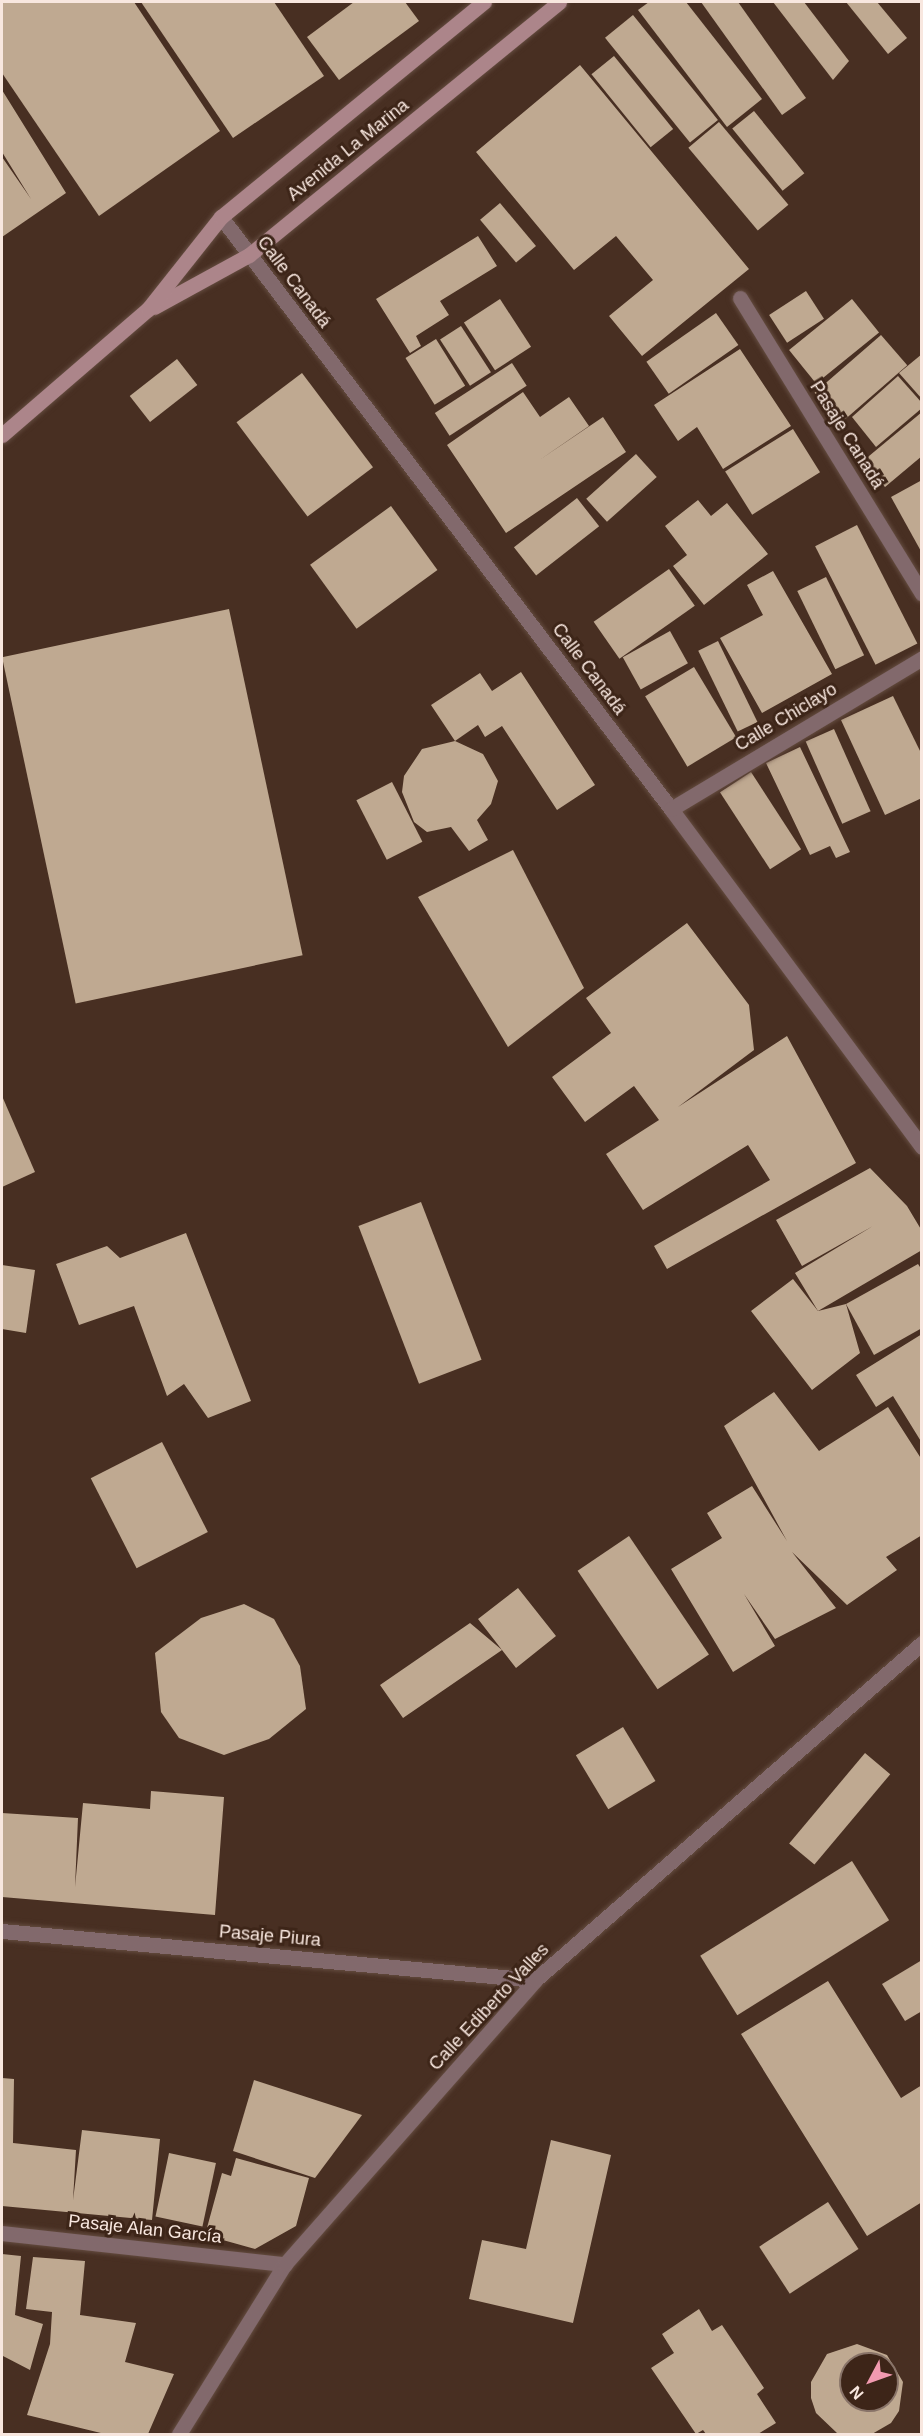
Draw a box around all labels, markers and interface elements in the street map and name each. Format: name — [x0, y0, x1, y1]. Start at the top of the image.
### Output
street label: Avenida La Marina — [283, 94, 413, 206]
street label: Calle Canadá — [253, 232, 335, 332]
street label: Pasaje Canadá — [805, 377, 889, 493]
street label: Calle Canadá — [548, 619, 630, 719]
street label: Calle Chiclayo — [731, 678, 841, 756]
street label: Pasaje Piura — [218, 1921, 322, 1951]
street label: Calle Ediberto Valles — [425, 1939, 553, 2075]
street label: Pasaje Alan García — [67, 2210, 223, 2248]
north arrow — [839, 2352, 899, 2412]
text: N — [846, 2383, 867, 2403]

